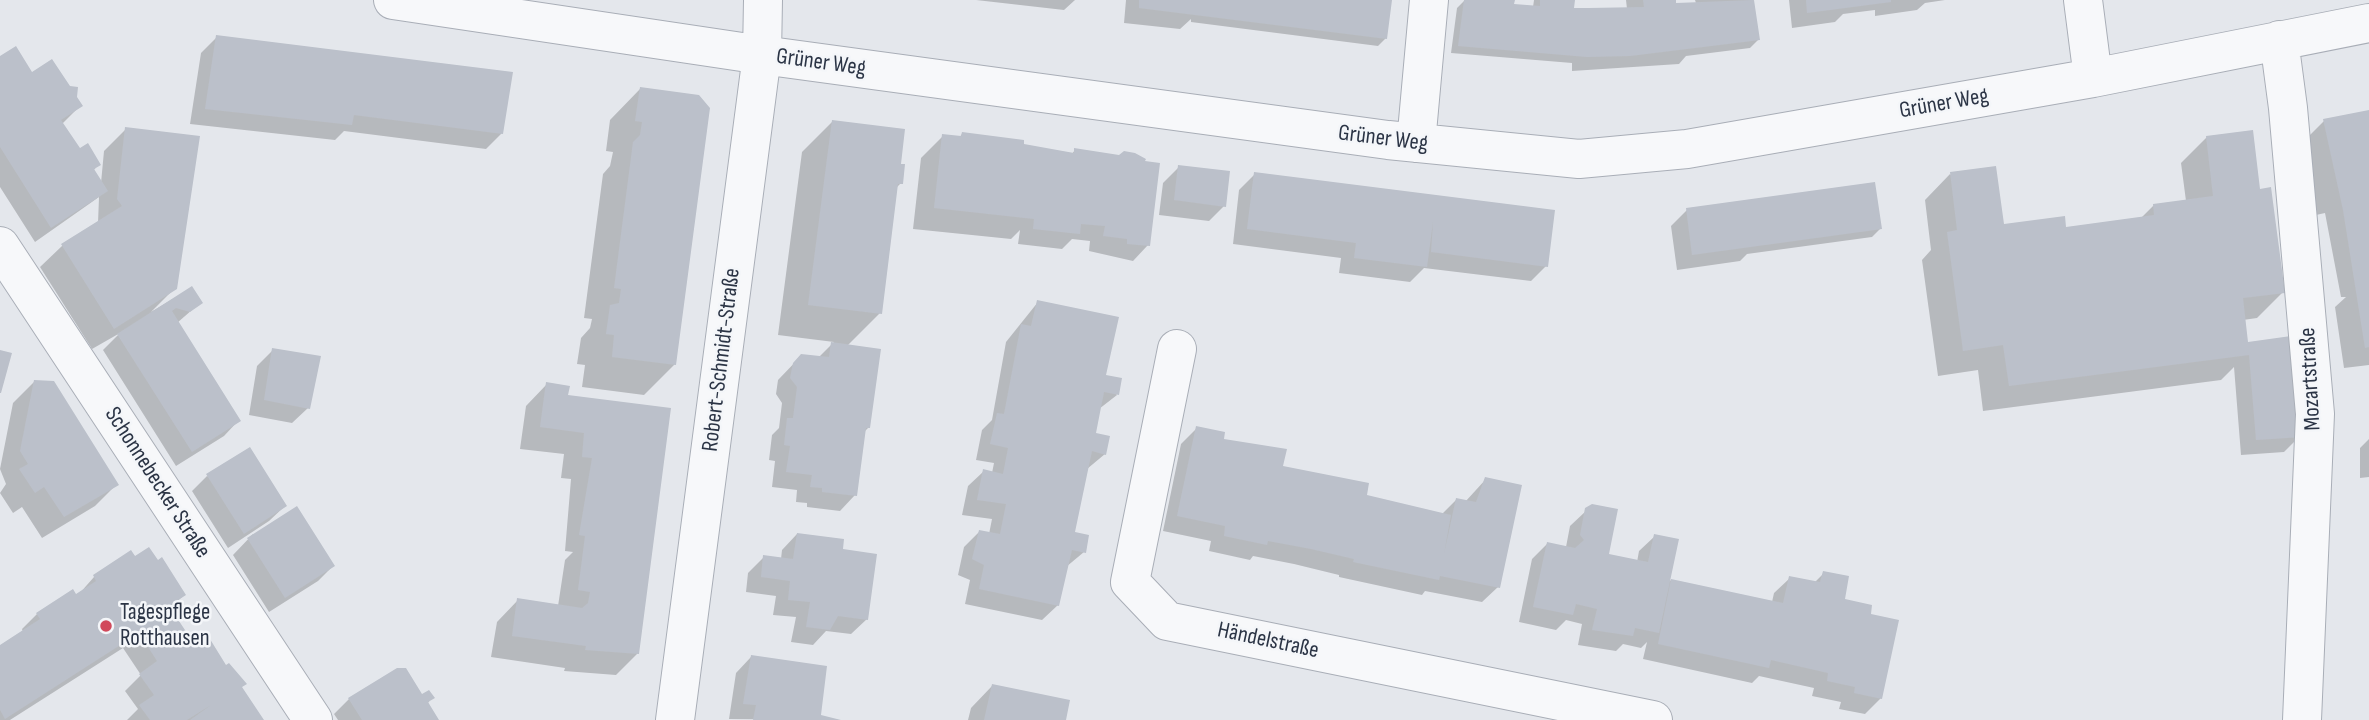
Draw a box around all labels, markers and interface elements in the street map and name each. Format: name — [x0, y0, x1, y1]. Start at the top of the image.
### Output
street label: Grüner Weg — [774, 43, 868, 83]
street label: Grüner Weg — [1897, 83, 1991, 125]
street label: Grüner Weg — [1337, 120, 1429, 158]
street label: Robert-Schmidt-Straße — [697, 267, 747, 453]
street label: Mozartstraße — [2295, 327, 2327, 431]
street label: Schonnebecker Straße — [98, 402, 216, 564]
place label: Tagespflege Rotthausen — [120, 599, 210, 653]
street label: Händelstraße — [1215, 617, 1321, 665]
marker: Tagespflege Rotthausen — [98, 618, 114, 634]

